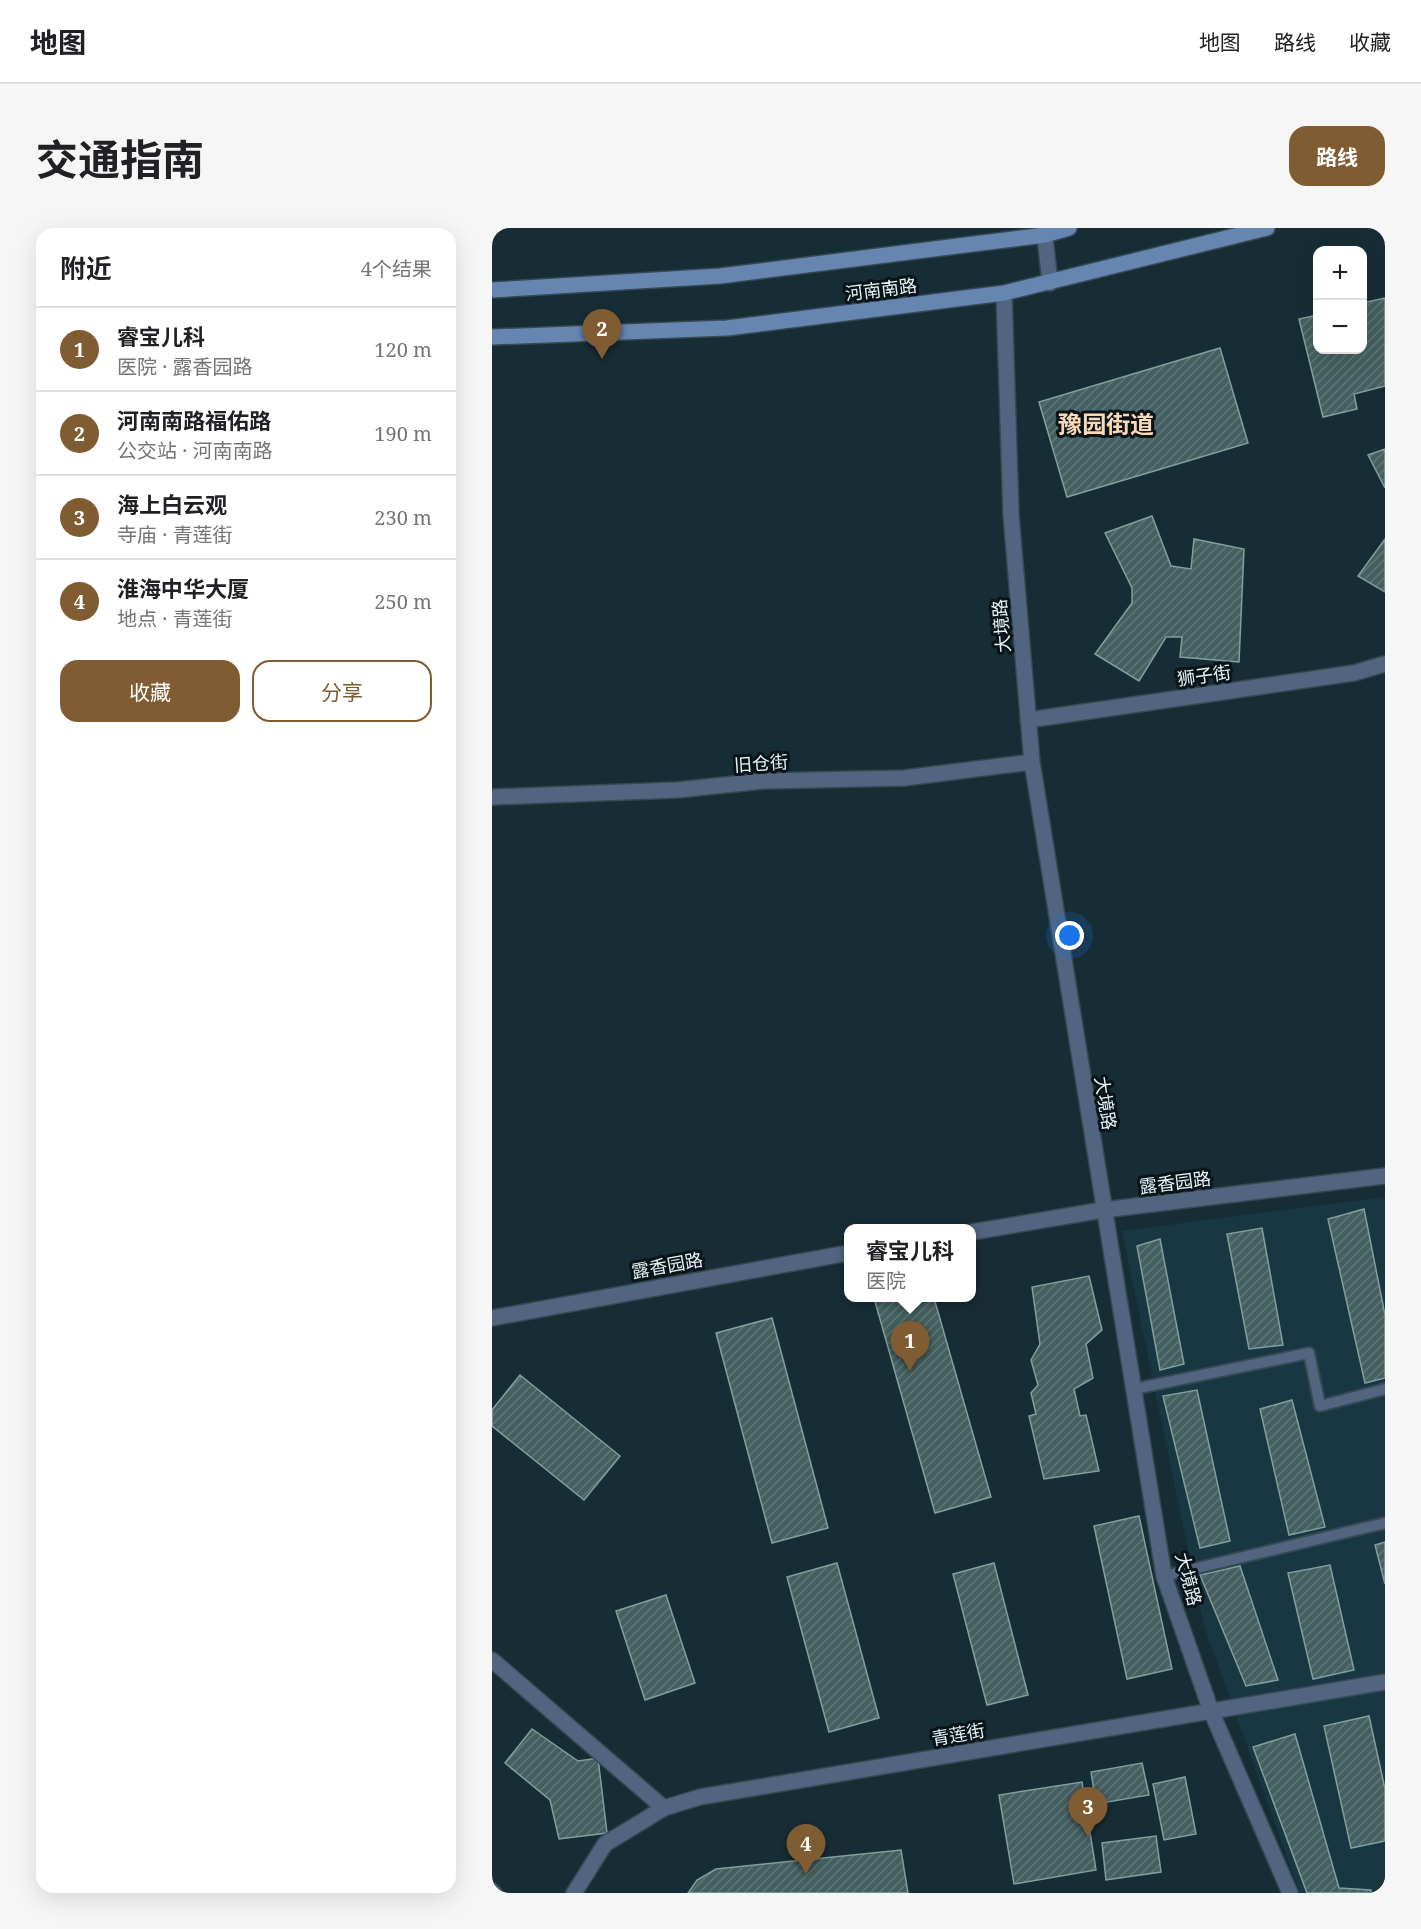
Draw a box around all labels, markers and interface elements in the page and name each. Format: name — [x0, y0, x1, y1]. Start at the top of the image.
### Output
text: 地图 — [30, 23, 86, 61]
text: 地图 — [1199, 28, 1241, 56]
text: 路线 — [1274, 28, 1316, 56]
text: 收藏 — [1349, 28, 1391, 56]
button: 路线 — [1289, 126, 1385, 186]
text: 交通指南 — [36, 130, 204, 187]
map controls — [1313, 246, 1367, 354]
button: + — [1313, 246, 1367, 300]
text: 附近 — [60, 250, 112, 286]
text: 4个结果 — [361, 255, 432, 282]
street label: 河南南路 — [844, 273, 918, 305]
button: − — [1313, 300, 1367, 354]
pin: 2 — [582, 310, 622, 359]
text: 睿宝儿科 — [117, 321, 205, 351]
text: 1 — [74, 336, 85, 363]
text: 120 m — [374, 336, 432, 363]
text: 医院 · 露香园路 — [117, 353, 252, 380]
text: 河南南路福佑路 — [117, 405, 271, 435]
district label: 豫园街道 — [1058, 407, 1154, 440]
text: 2 — [74, 420, 85, 447]
text: 190 m — [374, 420, 432, 447]
text: 公交站 · 河南南路 — [117, 437, 272, 464]
text: 海上白云观 — [117, 489, 227, 519]
text: 3 — [74, 504, 85, 531]
text: 230 m — [374, 504, 432, 531]
text: 寺庙 · 青莲街 — [117, 521, 232, 548]
text: 淮海中华大厦 — [117, 573, 249, 603]
text: 4 — [74, 588, 85, 615]
text: 250 m — [374, 588, 432, 615]
street label: 大境路 — [987, 598, 1015, 654]
text: 地点 · 青莲街 — [117, 605, 232, 632]
street label: 狮子街 — [1176, 659, 1232, 691]
button: 收藏 — [60, 660, 240, 722]
button: 分享 — [252, 660, 432, 722]
street label: 旧仓街 — [733, 749, 789, 777]
your location — [1055, 921, 1084, 950]
street label: 大境路 — [1090, 1074, 1122, 1132]
street label: 露香园路 — [1138, 1166, 1212, 1198]
popup — [844, 1224, 976, 1302]
text: 睿宝儿科 — [866, 1235, 954, 1265]
street label: 露香园路 — [629, 1247, 705, 1283]
text: 医院 — [866, 1267, 906, 1294]
pin: 1 — [890, 1322, 930, 1371]
street label: 大境路 — [1170, 1550, 1208, 1608]
street label: 青莲街 — [929, 1717, 987, 1751]
pin: 3 — [1068, 1788, 1108, 1837]
pin: 4 — [786, 1824, 826, 1874]

